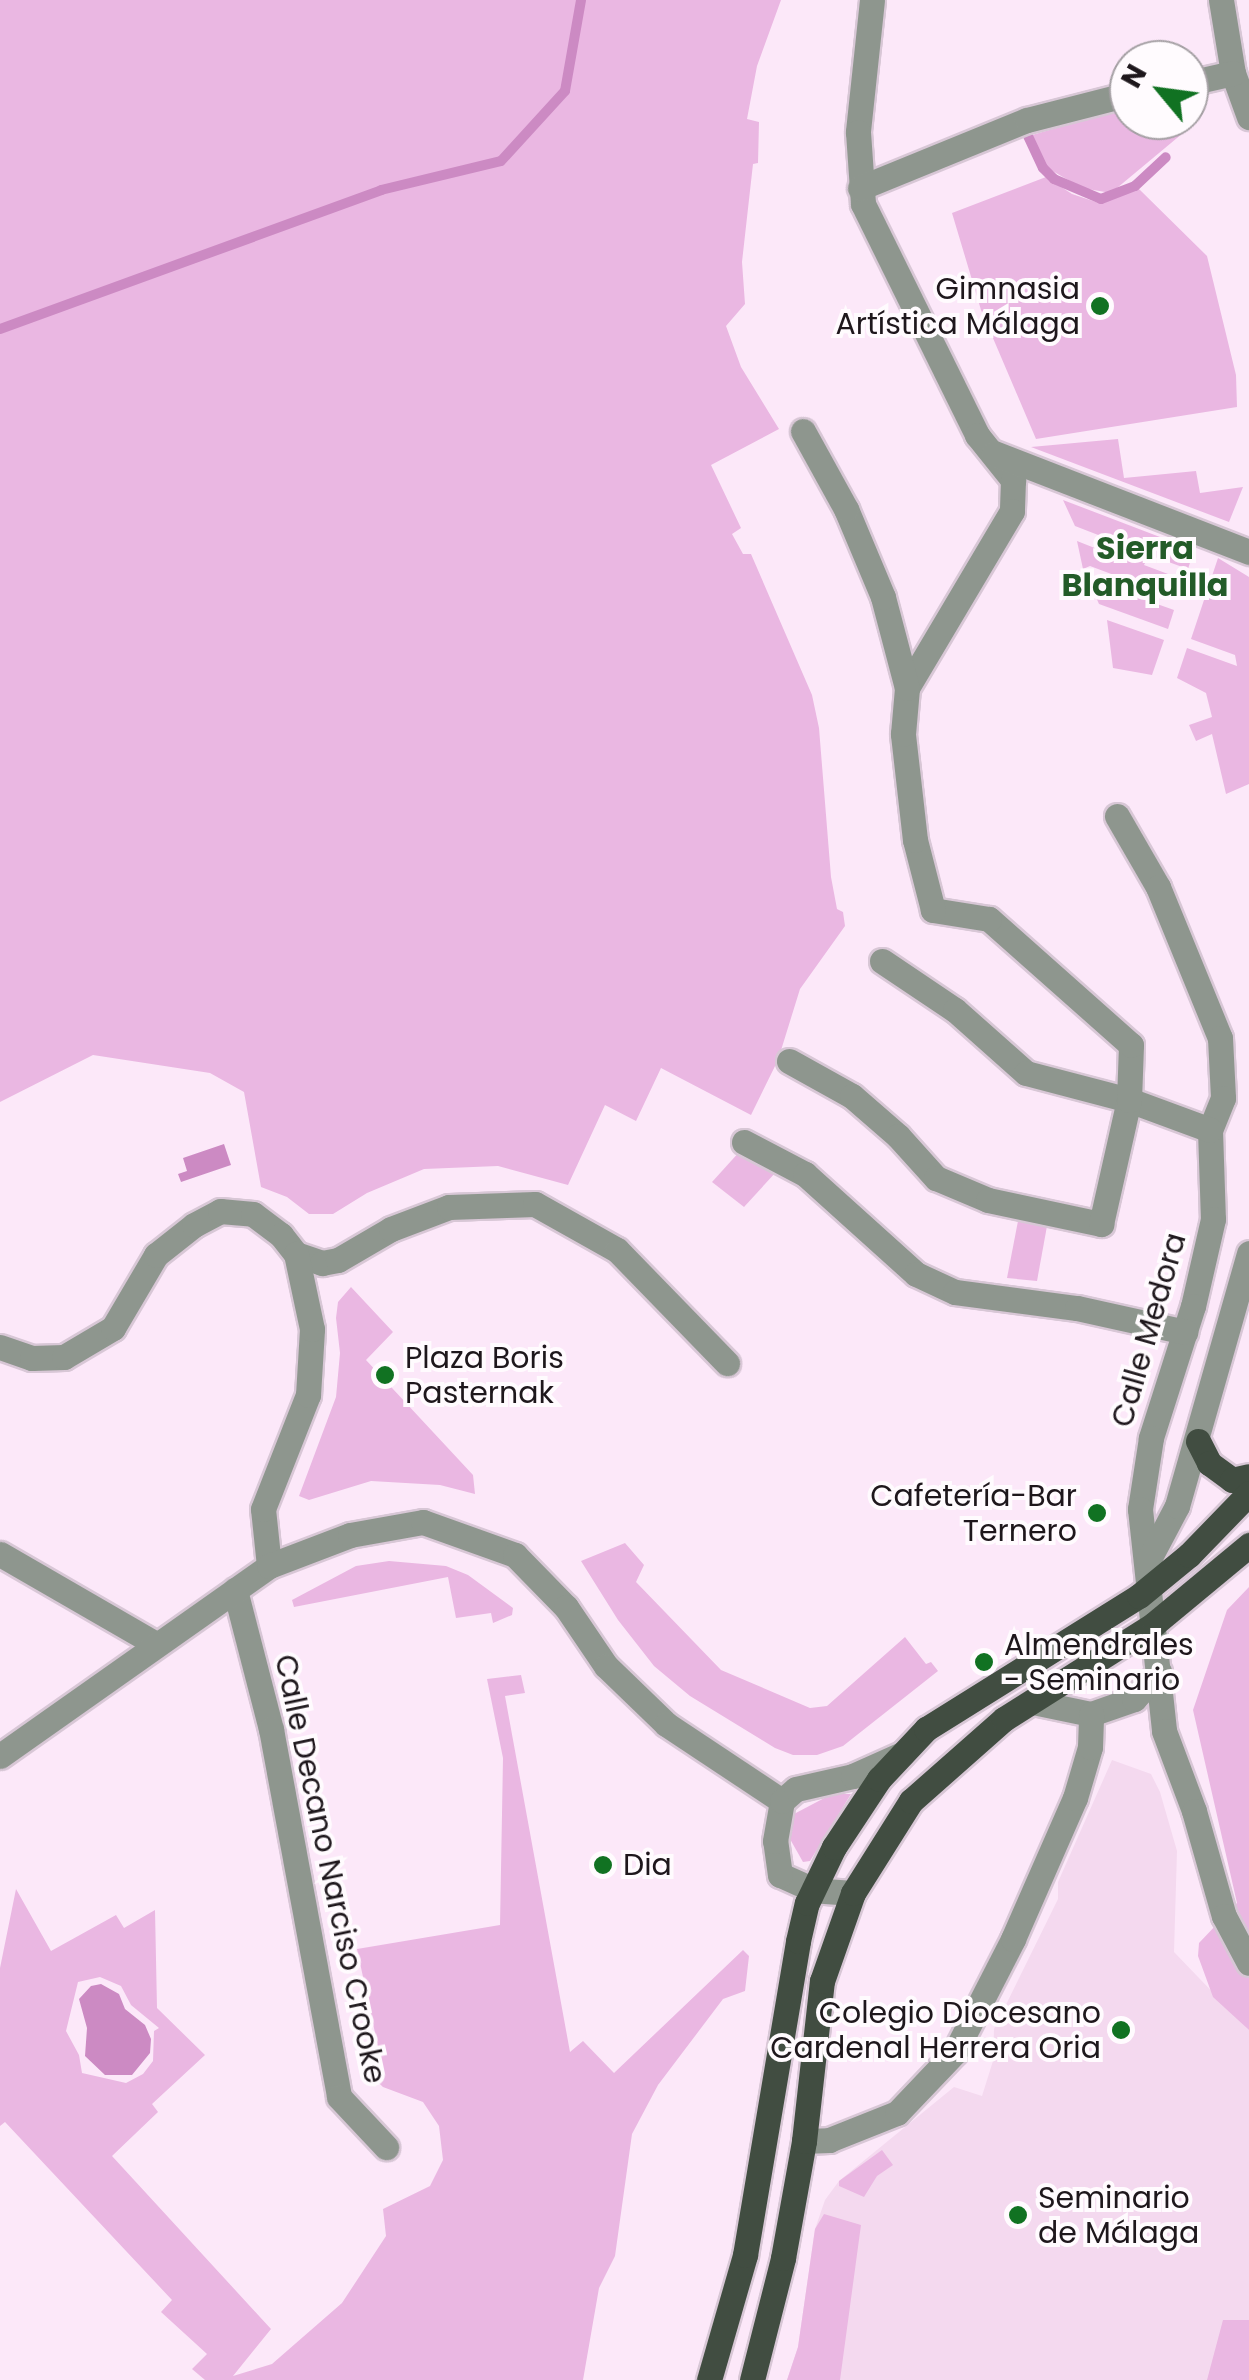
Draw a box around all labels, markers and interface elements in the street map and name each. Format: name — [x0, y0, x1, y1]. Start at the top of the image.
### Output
north arrow — [1109, 40, 1209, 140]
text: N — [1112, 58, 1156, 95]
place label: Gimnasia Artística Málaga — [836, 271, 1080, 342]
marker: Gimnasia Artística Málaga — [1089, 295, 1111, 317]
district label: Sierra Blanquilla — [1061, 530, 1229, 605]
street label: Calle Medora — [1104, 1229, 1194, 1431]
place label: Plaza Boris Pasternak — [405, 1340, 564, 1410]
marker: Plaza Boris Pasternak — [374, 1364, 396, 1386]
place label: Cafetería-Bar Ternero — [870, 1478, 1077, 1548]
marker: Cafetería-Bar Ternero — [1086, 1502, 1108, 1524]
place label: Almendrales - Seminario — [1004, 1627, 1194, 1698]
street label: Calle Decano Narciso Crooke — [267, 1651, 393, 2087]
marker: Almendrales - Seminario — [973, 1651, 995, 1673]
place label: Dia — [623, 1847, 672, 1883]
marker: Dia — [592, 1854, 614, 1876]
place label: Colegio Diocesano Cardenal Herrera Oria — [770, 1995, 1101, 2066]
marker: Colegio Diocesano Cardenal Herrera Oria — [1110, 2019, 1132, 2041]
place label: Seminario de Málaga — [1038, 2180, 1199, 2250]
marker: Seminario de Málaga — [1007, 2204, 1029, 2226]

